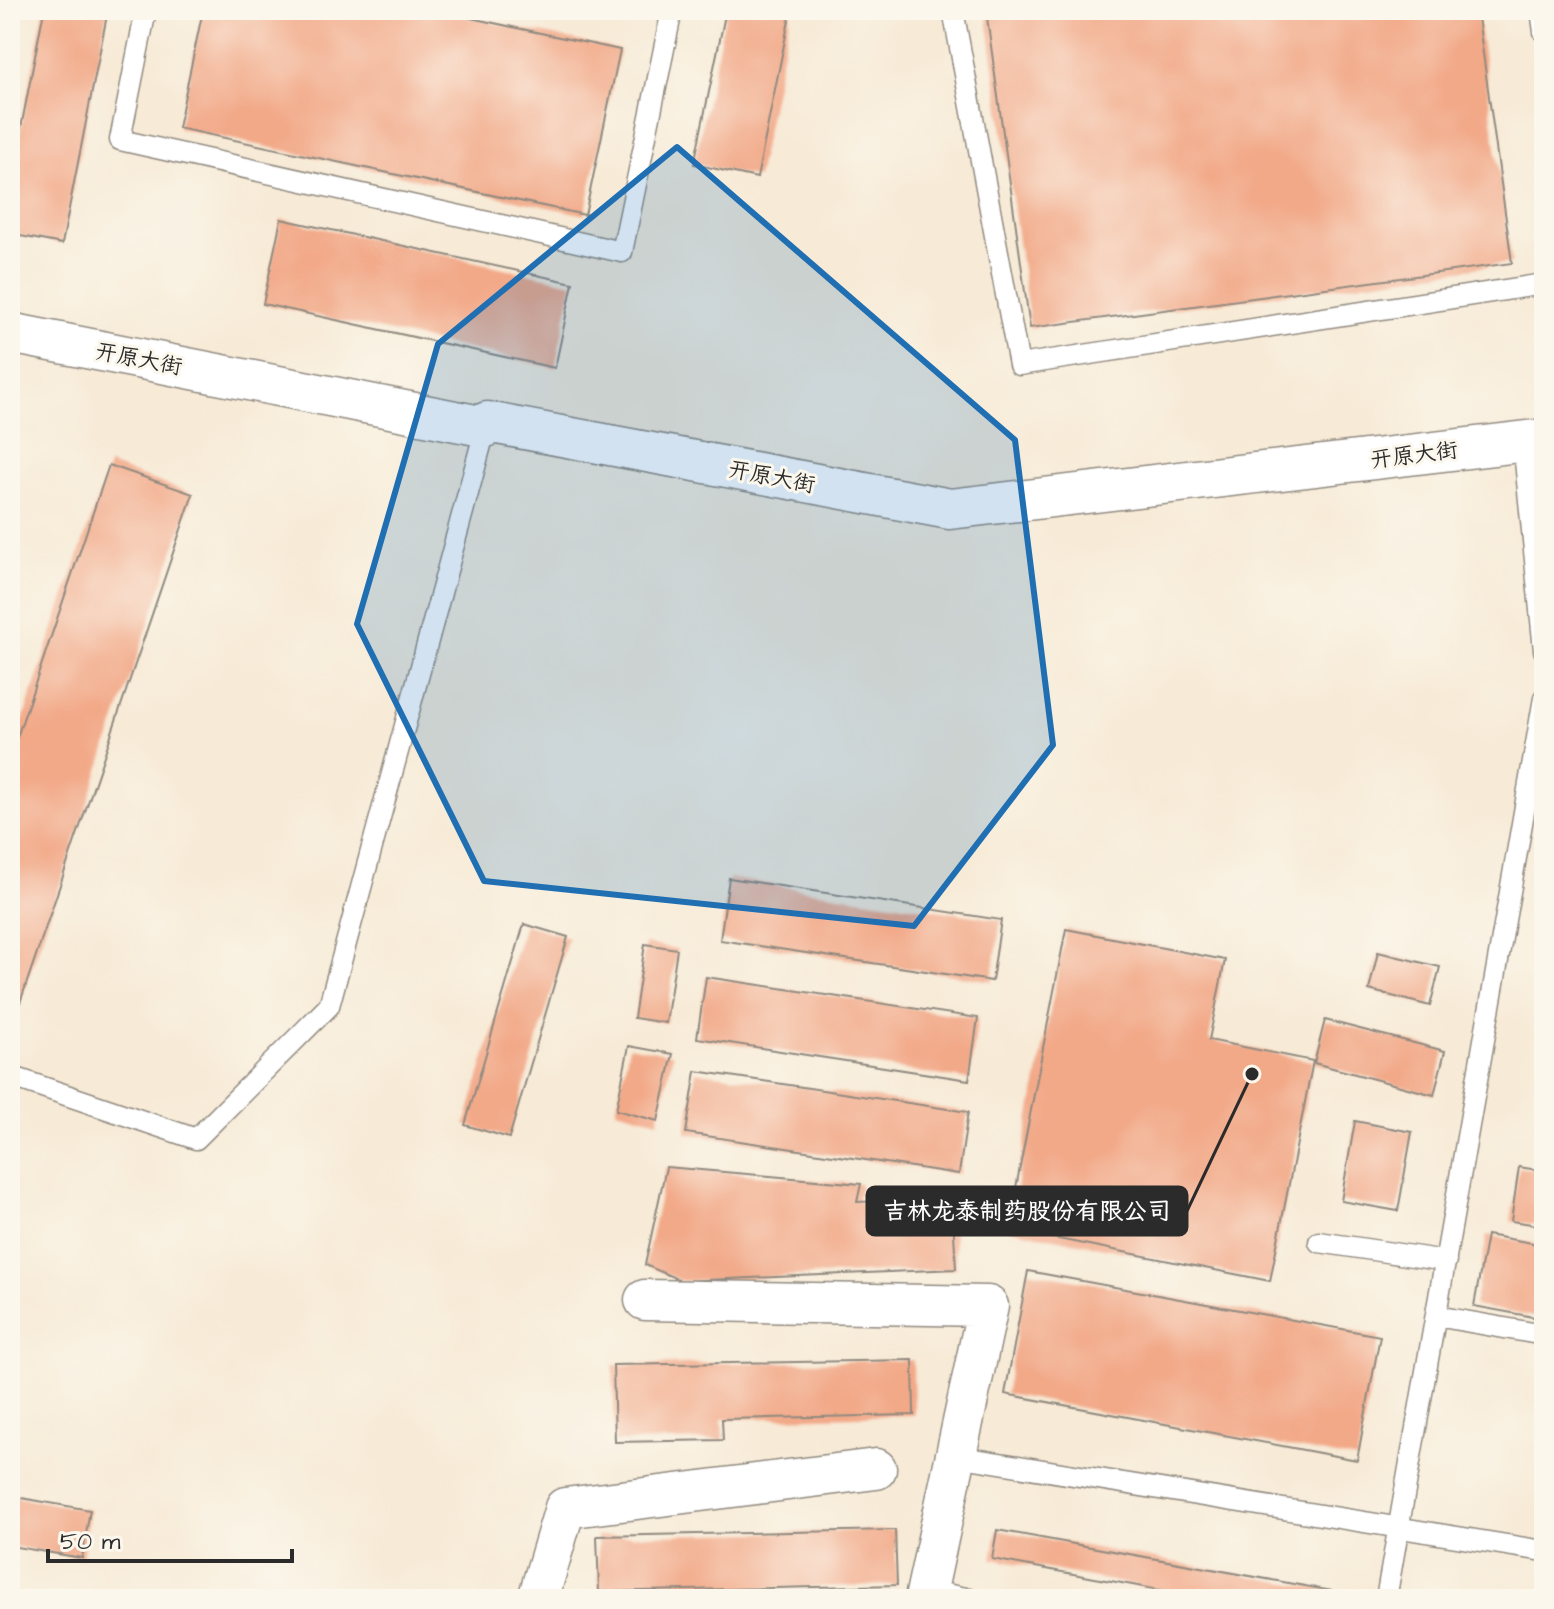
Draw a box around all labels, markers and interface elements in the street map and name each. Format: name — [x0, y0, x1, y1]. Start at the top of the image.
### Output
street label: 开原大街 — [93, 336, 185, 383]
street label: 开原大街 — [1369, 435, 1460, 476]
street label: 开原大街 — [726, 454, 818, 501]
callout: 吉林龙泰制药股份有限公司 — [867, 1187, 1187, 1235]
text: 吉林龙泰制药股份有限公司 — [883, 1195, 1171, 1229]
scale bar — [48, 1513, 292, 1563]
text: 50 m — [60, 1525, 121, 1559]

